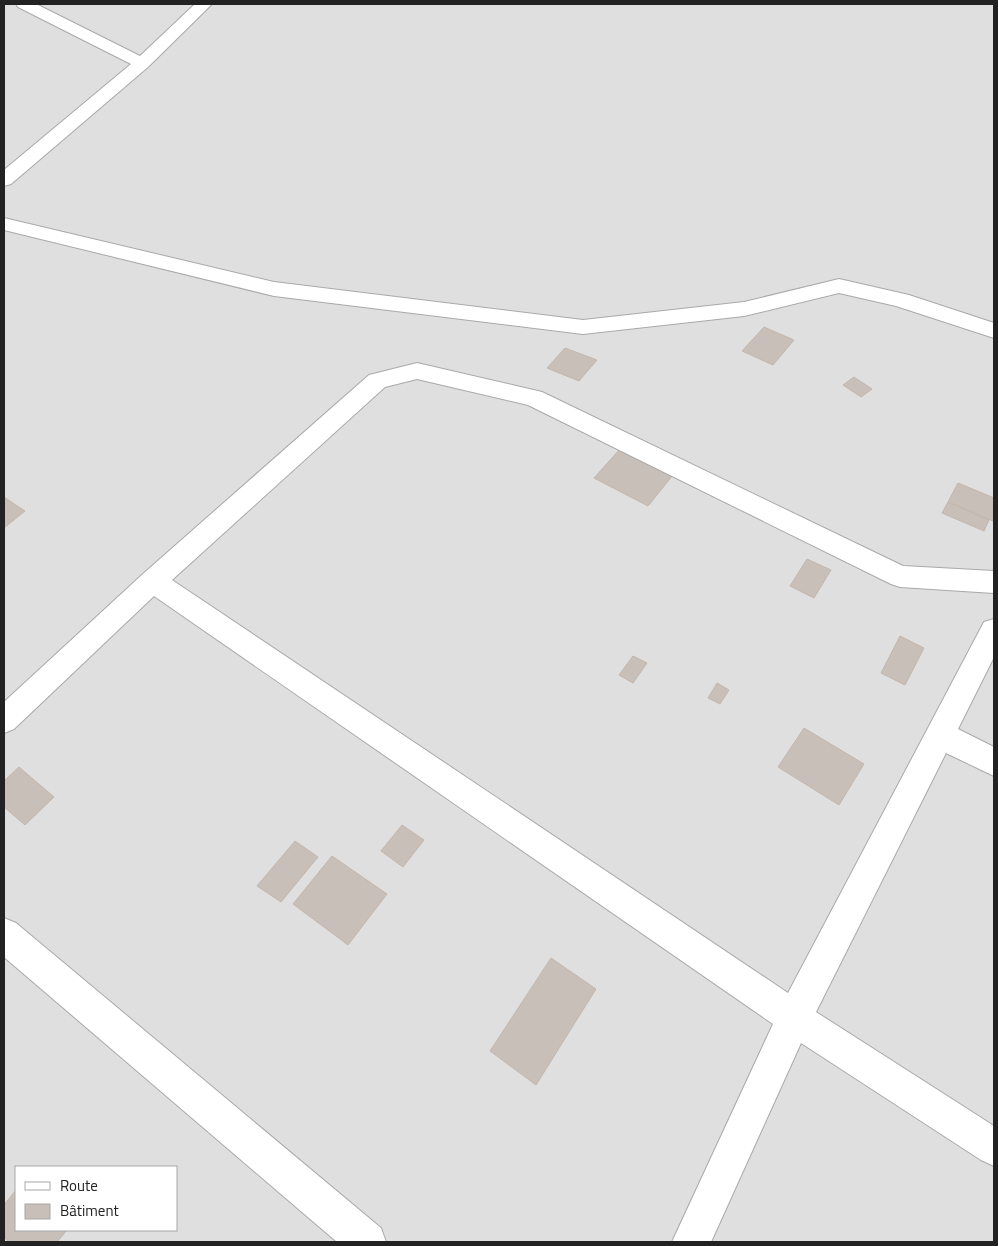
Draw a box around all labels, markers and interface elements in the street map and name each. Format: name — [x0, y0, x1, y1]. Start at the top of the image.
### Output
legend — [15, 1166, 178, 1231]
text: Route — [60, 1174, 98, 1197]
text: Bâtiment — [60, 1199, 119, 1222]

